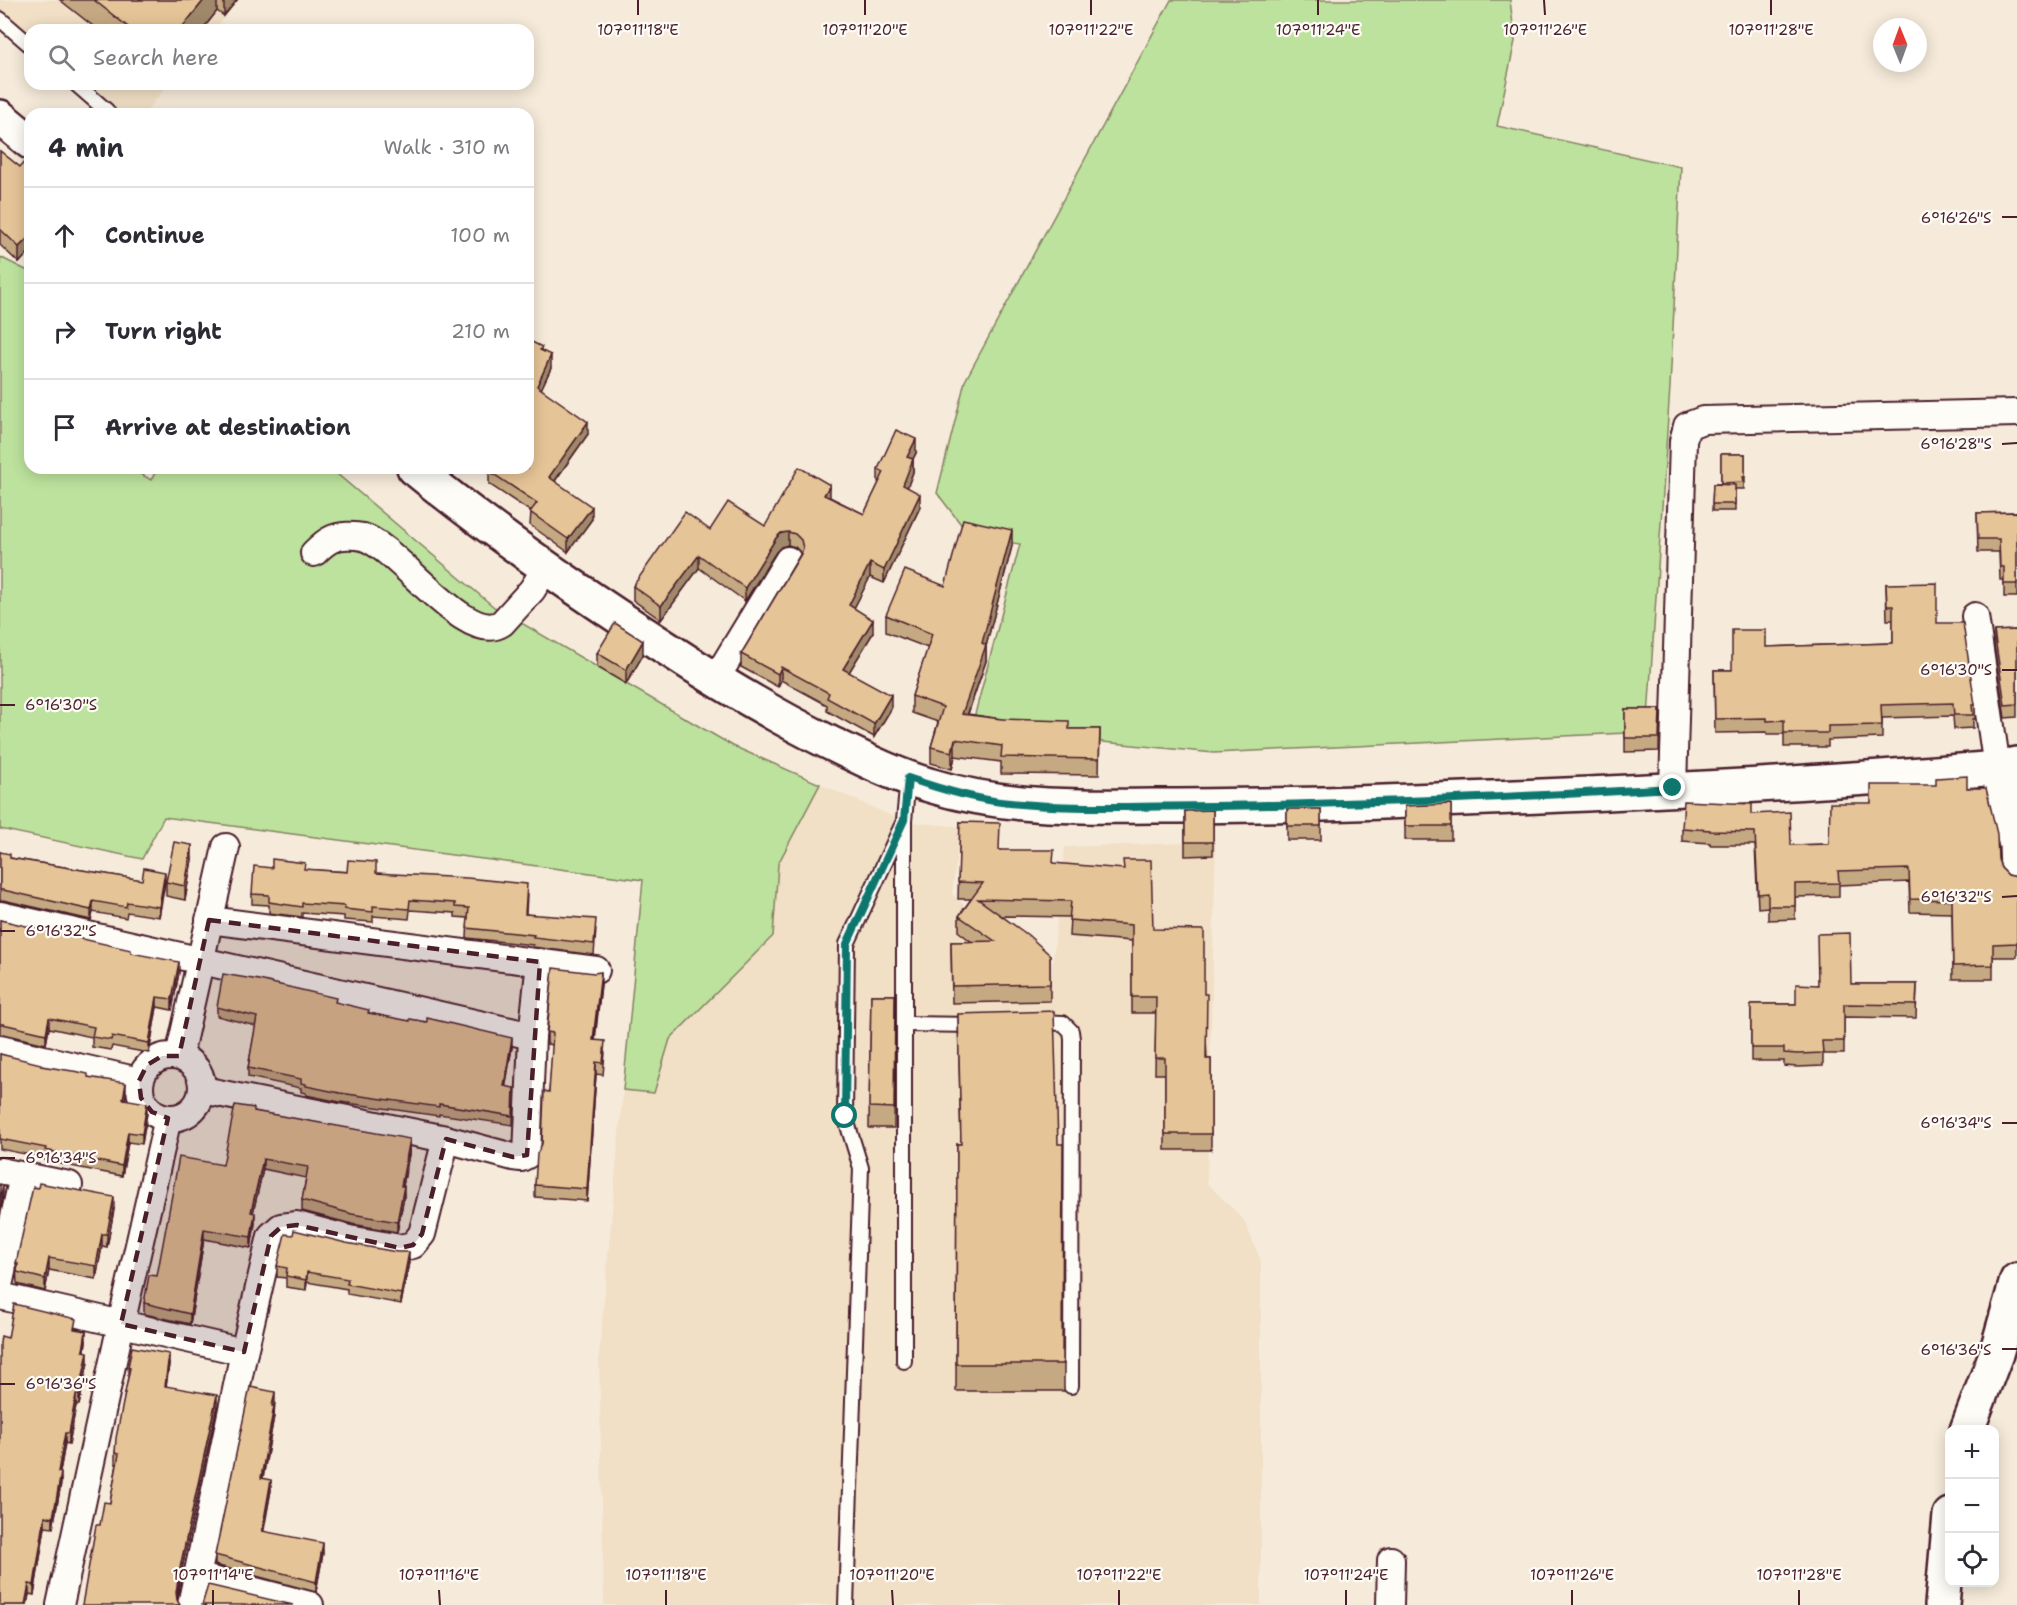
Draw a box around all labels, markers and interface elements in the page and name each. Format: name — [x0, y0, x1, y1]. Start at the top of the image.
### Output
north arrow — [1873, 18, 1927, 72]
text: 107°11'18"E — [597, 20, 679, 40]
text: 107°11'20"E — [822, 20, 908, 40]
text: 107°11'22"E — [1049, 20, 1133, 40]
text: 107°11'24"E — [1276, 20, 1360, 40]
text: 107°11'26"E — [1503, 20, 1587, 40]
text: 107°11'28"E — [1728, 20, 1814, 40]
search box — [24, 24, 534, 90]
icon: search — [45, 41, 78, 74]
text: Search here — [93, 43, 219, 72]
text: 4 min — [48, 130, 124, 165]
text: Walk · 310 m — [384, 134, 510, 160]
text: 6°16'26"S — [1921, 208, 1991, 228]
icon: ahead — [48, 219, 81, 252]
text: Continue — [105, 221, 205, 250]
text: 100 m — [450, 222, 510, 248]
icon: right — [48, 315, 81, 348]
text: Turn right — [105, 317, 222, 346]
text: 210 m — [451, 318, 510, 344]
icon: arrive — [48, 411, 81, 444]
text: Arrive at destination — [105, 413, 351, 442]
text: 6°16'28"S — [1920, 434, 1992, 454]
text: 6°16'30"S — [1920, 660, 1992, 680]
text: 6°16'30"S — [25, 695, 97, 715]
route end — [1659, 774, 1685, 800]
text: 6°16'32"S — [1921, 887, 1991, 907]
text: 6°16'32"S — [26, 921, 96, 941]
route start — [831, 1102, 857, 1128]
text: 6°16'34"S — [1920, 1113, 1992, 1133]
text: 6°16'34"S — [25, 1148, 97, 1168]
text: 6°16'36"S — [1921, 1340, 1991, 1360]
text: 6°16'36"S — [26, 1374, 96, 1394]
map controls — [1945, 1425, 1999, 1587]
button: + — [1945, 1425, 1999, 1479]
button: − — [1945, 1479, 1999, 1533]
button: locate — [1945, 1533, 1999, 1587]
text: 107°11'14"E — [172, 1565, 254, 1585]
text: 107°11'16"E — [399, 1565, 479, 1585]
text: 107°11'18"E — [625, 1565, 707, 1585]
text: 107°11'20"E — [849, 1565, 935, 1585]
text: 107°11'22"E — [1077, 1565, 1161, 1585]
text: 107°11'24"E — [1304, 1565, 1388, 1585]
text: 107°11'26"E — [1530, 1565, 1614, 1585]
text: 107°11'28"E — [1756, 1565, 1842, 1585]

